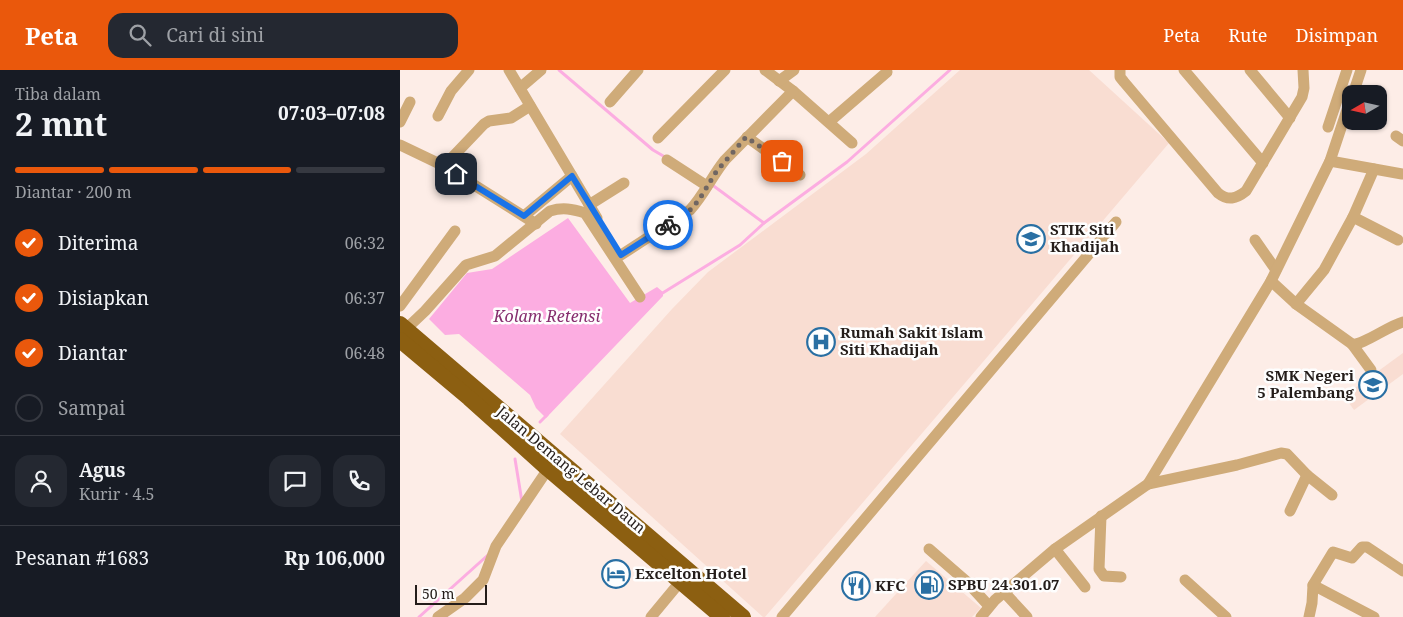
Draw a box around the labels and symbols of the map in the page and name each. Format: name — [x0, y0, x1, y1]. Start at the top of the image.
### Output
north arrow — [1342, 85, 1388, 130]
pin — [761, 140, 803, 182]
pin — [435, 153, 477, 195]
courier — [643, 200, 693, 250]
place label: STIK Siti Khadijah — [1050, 219, 1119, 256]
school or university icon: STIK Siti Khadijah — [1016, 224, 1046, 254]
water label: Kolam Retensi — [493, 305, 601, 327]
place label: Rumah Sakit Islam Siti Khadijah — [840, 322, 983, 359]
hospital icon: Rumah Sakit Islam Siti Khadijah — [806, 327, 836, 357]
place label: SMK Negeri 5 Palembang — [1257, 365, 1355, 402]
school or university icon: SMK Negeri 5 Palembang — [1358, 370, 1388, 400]
street label: Jalan Demang Lebar Daun — [492, 400, 650, 538]
hotel icon: Excelton Hotel — [601, 559, 631, 589]
place label: Excelton Hotel — [635, 563, 748, 583]
fuel station icon: SPBU 24.301.07 — [914, 570, 944, 600]
restaurant icon: KFC — [841, 571, 871, 601]
place label: SPBU 24.301.07 — [948, 574, 1060, 594]
place label: KFC — [875, 575, 905, 595]
scale bar — [415, 582, 488, 605]

